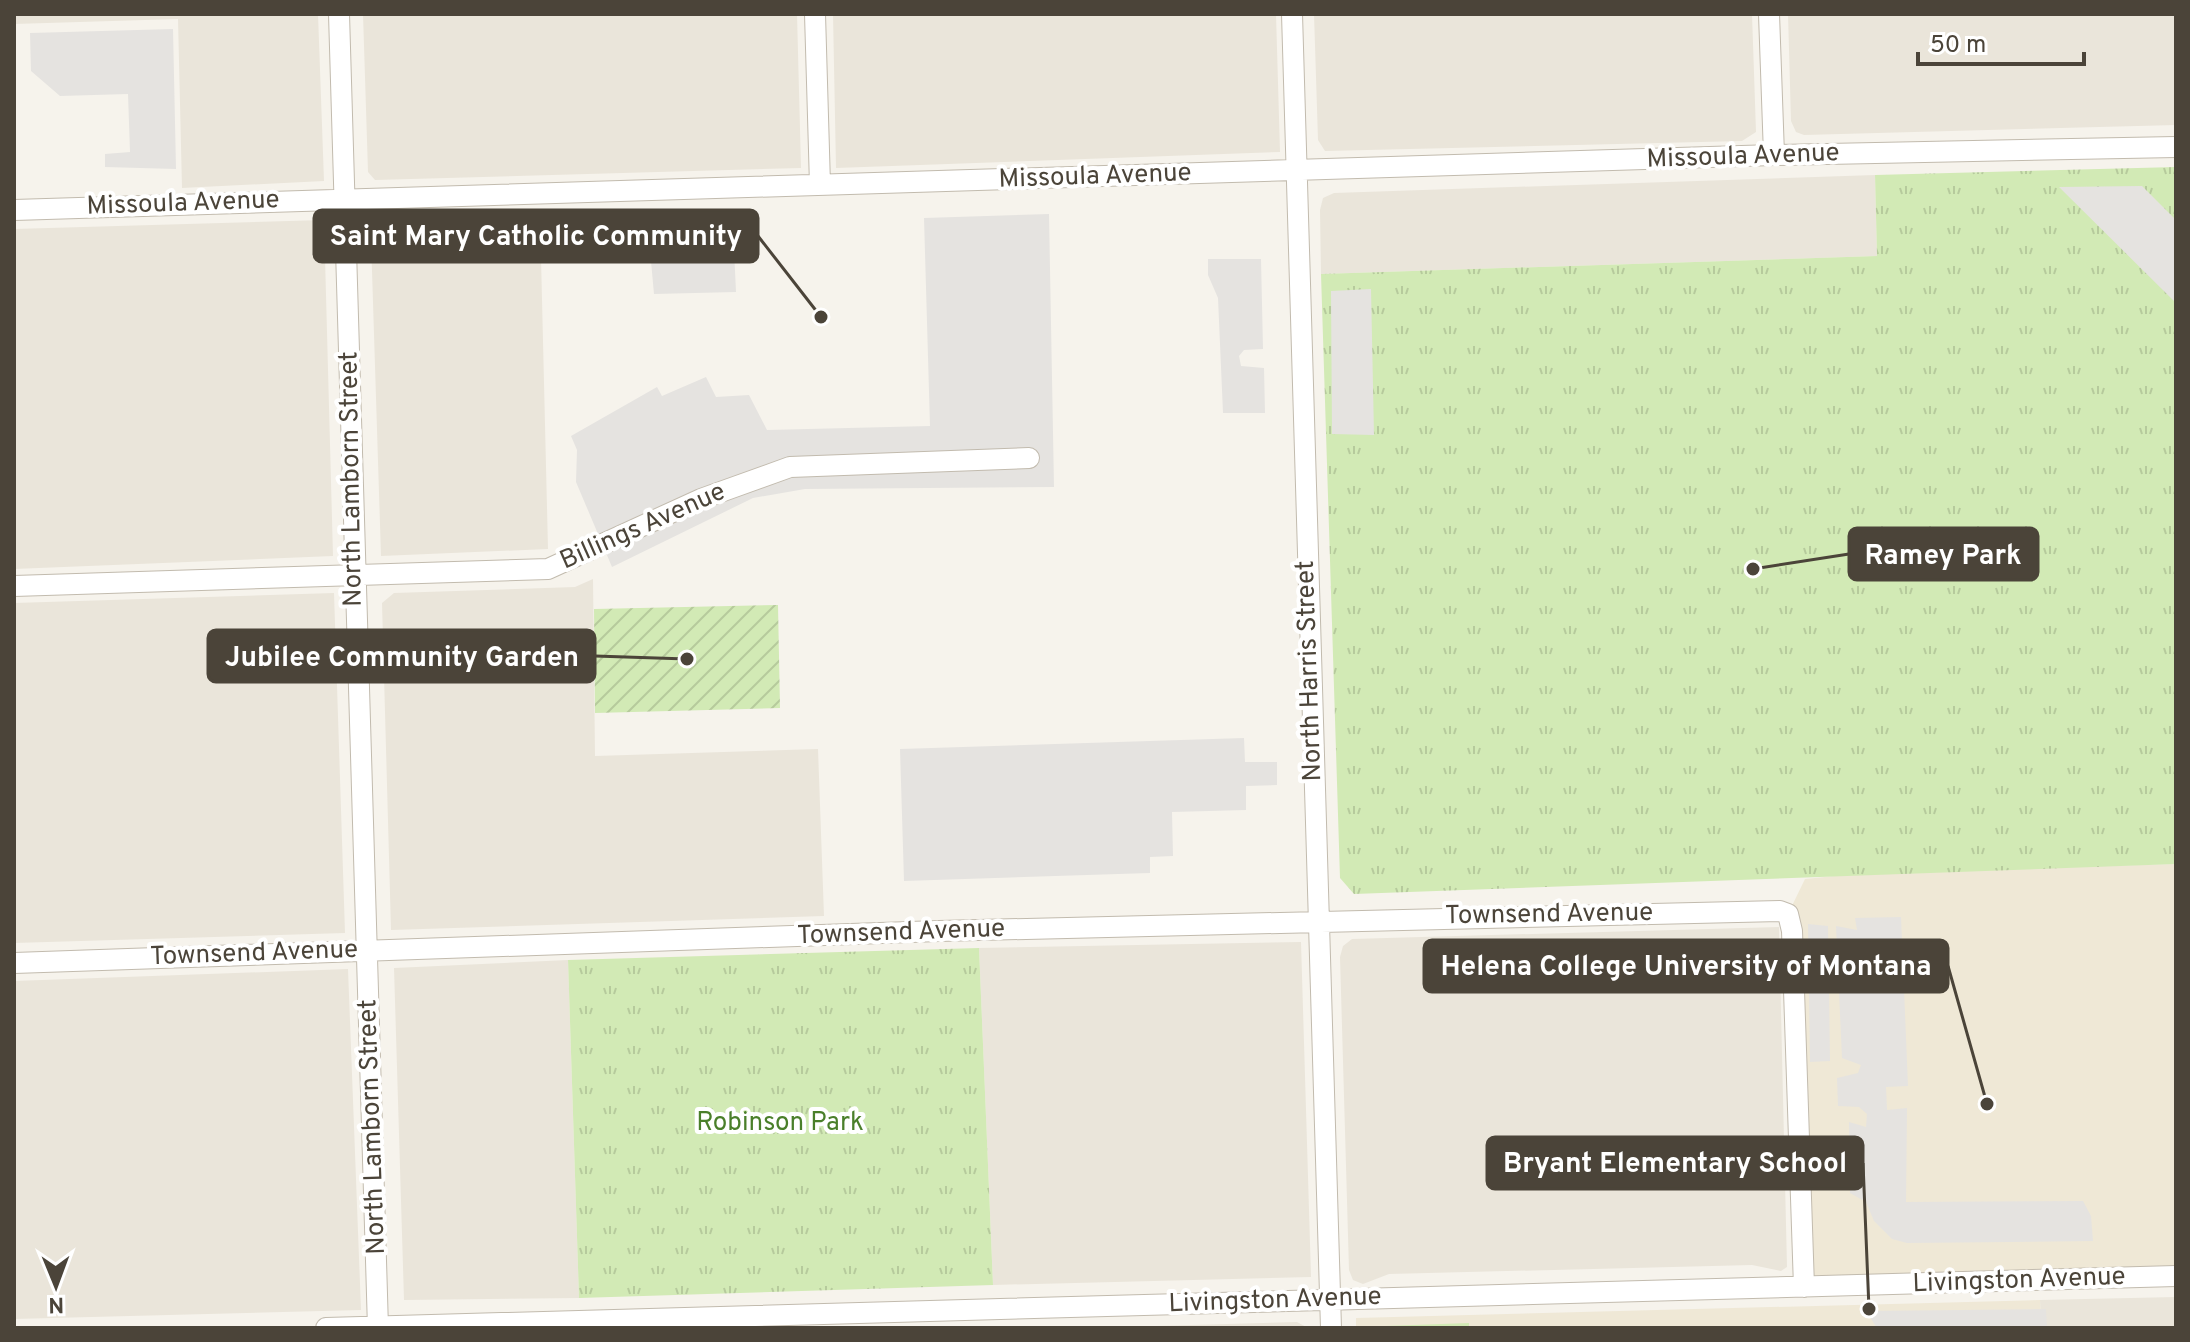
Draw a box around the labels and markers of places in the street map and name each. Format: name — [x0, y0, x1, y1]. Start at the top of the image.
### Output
callout: Saint Mary Catholic Community — [314, 210, 758, 262]
callout: Ramey Park — [1849, 528, 2038, 580]
callout: Jubilee Community Garden — [208, 630, 595, 682]
callout: Helena College University of Montana — [1424, 940, 1948, 992]
callout: Bryant Elementary School — [1487, 1137, 1863, 1189]

